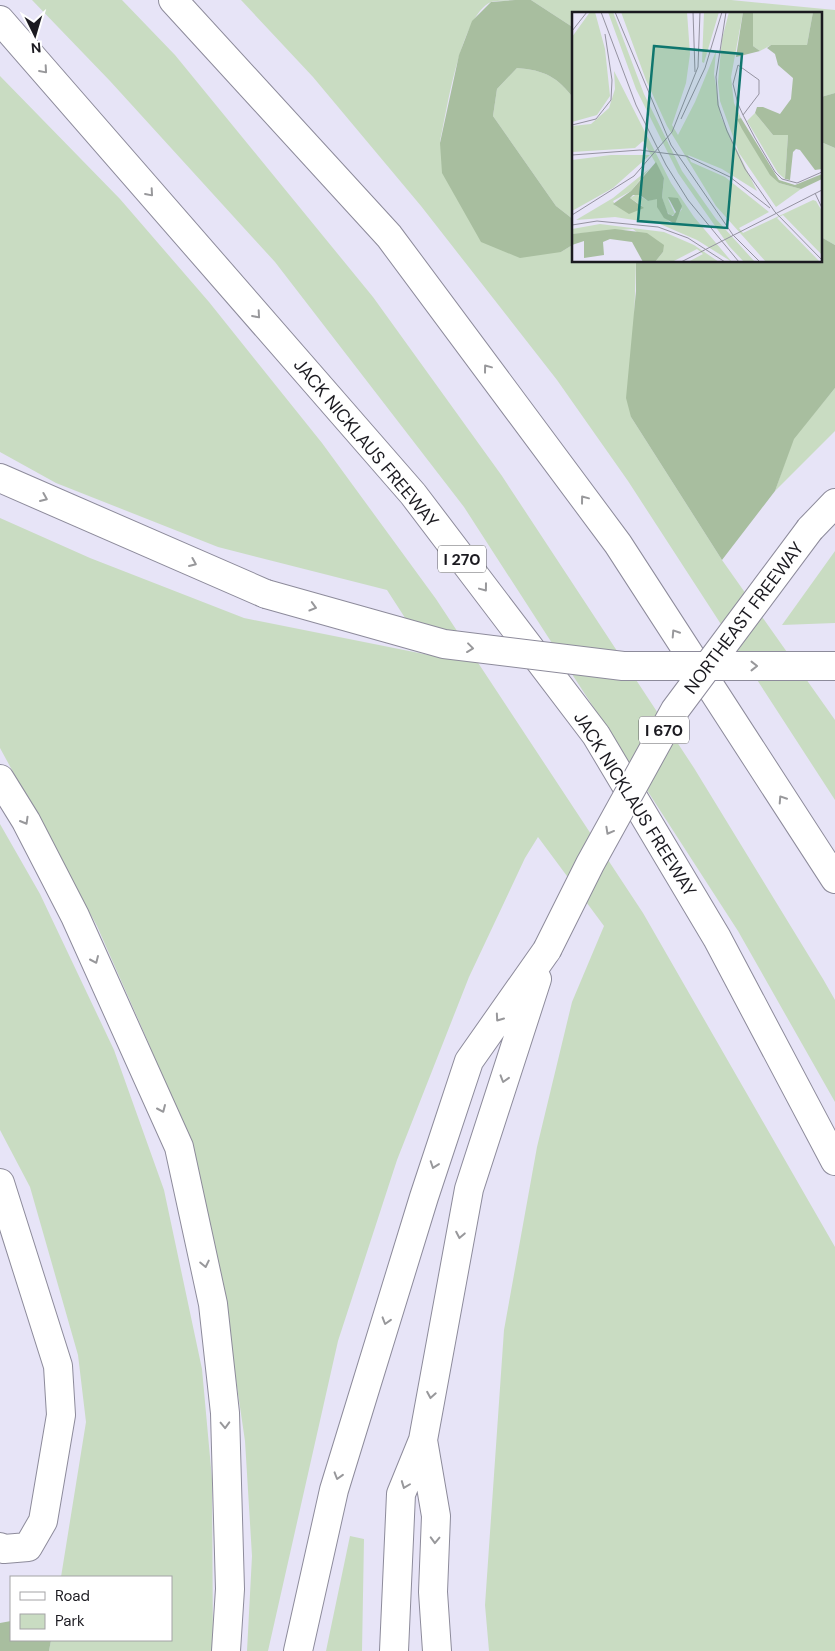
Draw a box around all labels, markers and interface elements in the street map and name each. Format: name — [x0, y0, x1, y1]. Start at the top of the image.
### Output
north arrow — [10, 10, 60, 60]
inset map — [572, 12, 822, 262]
text: N — [30, 39, 42, 57]
one-way arrow — [38, 65, 47, 74]
one-way arrow — [145, 187, 154, 196]
one-way arrow — [251, 310, 260, 319]
street label: JACK NICKLAUS FREEWAY — [288, 353, 444, 533]
one-way arrow — [485, 365, 493, 374]
one-way arrow — [39, 492, 48, 502]
one-way arrow — [581, 495, 590, 505]
street label: NORTHEAST FREEWAY — [679, 537, 809, 699]
road number: I 270 — [438, 546, 486, 572]
one-way arrow — [188, 556, 197, 567]
one-way arrow — [478, 582, 487, 592]
one-way arrow — [308, 602, 317, 612]
one-way arrow — [672, 630, 681, 639]
one-way arrow — [466, 642, 475, 652]
one-way arrow — [750, 661, 758, 671]
street label: JACK NICKLAUS FREEWAY — [568, 707, 702, 901]
road number: I 670 — [639, 716, 689, 744]
one-way arrow — [779, 796, 789, 805]
one-way arrow — [19, 815, 29, 824]
one-way arrow — [605, 826, 615, 835]
one-way arrow — [89, 955, 100, 964]
one-way arrow — [496, 1012, 505, 1022]
one-way arrow — [499, 1074, 509, 1082]
one-way arrow — [155, 1103, 165, 1112]
one-way arrow — [430, 1161, 440, 1169]
one-way arrow — [456, 1231, 466, 1240]
one-way arrow — [199, 1260, 210, 1269]
one-way arrow — [381, 1316, 391, 1324]
one-way arrow — [426, 1391, 436, 1399]
one-way arrow — [220, 1422, 230, 1430]
one-way arrow — [334, 1471, 344, 1480]
one-way arrow — [401, 1481, 411, 1489]
one-way arrow — [430, 1536, 440, 1544]
legend — [10, 1576, 172, 1641]
text: Road — [55, 1586, 90, 1606]
text: Park — [55, 1611, 85, 1631]

